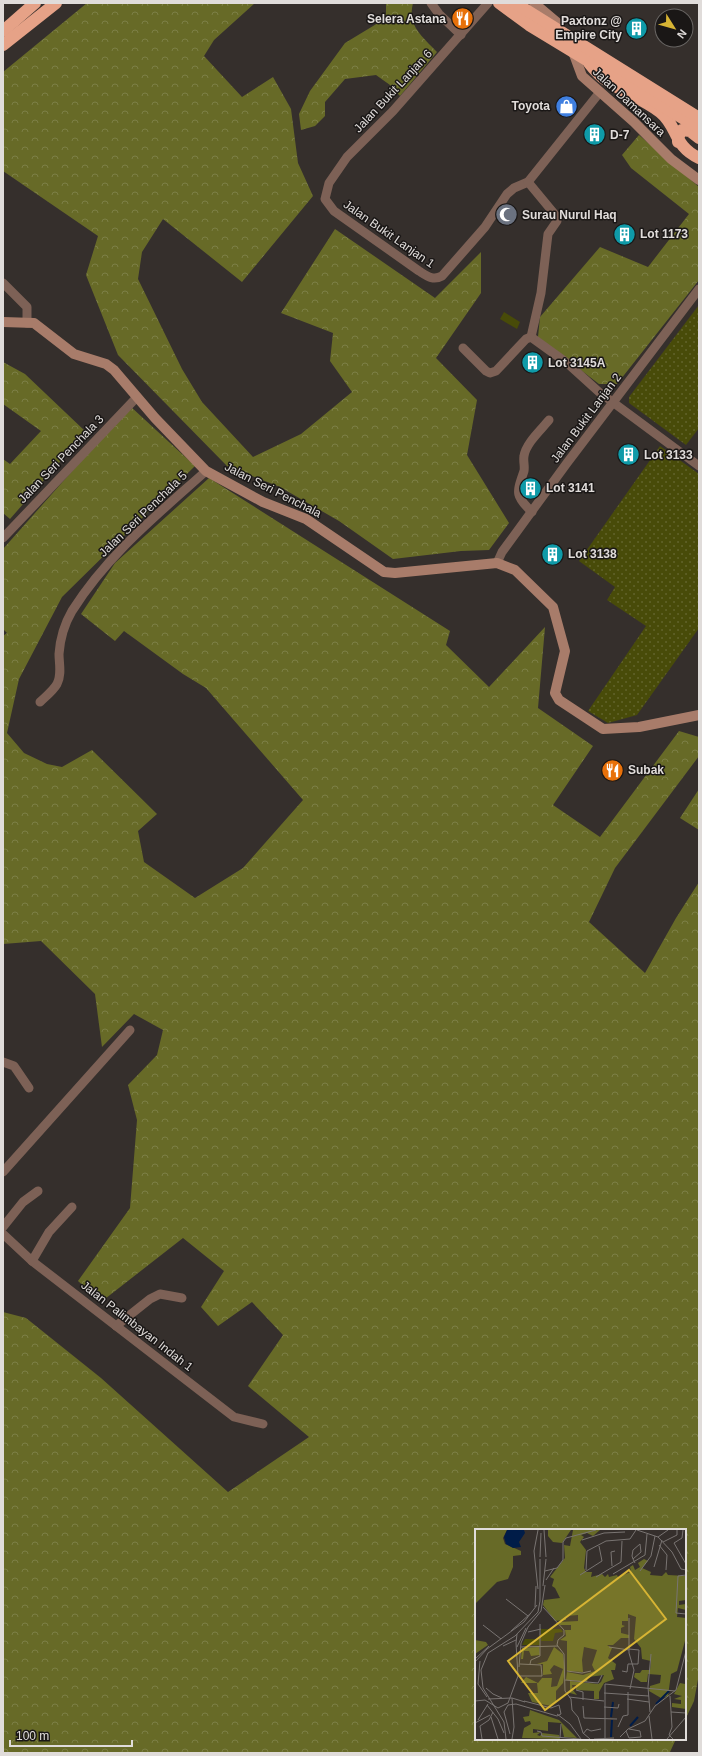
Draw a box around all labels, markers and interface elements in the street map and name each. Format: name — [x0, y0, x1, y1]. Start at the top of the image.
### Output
restaurant icon: Selera Astana — [449, 6, 475, 32]
north arrow — [654, 8, 694, 48]
place label: Selera Astana — [367, 12, 446, 26]
place label: Paxtonz @ Empire City — [555, 14, 622, 42]
building icon: Paxtonz @ Empire City — [624, 15, 650, 41]
text: N — [675, 27, 689, 41]
street label: Jalan Bukit Lanjan 6 — [351, 46, 435, 135]
street label: Jalan Damansara — [590, 65, 668, 139]
shop icon: Toyota — [553, 93, 579, 119]
place label: Toyota — [512, 99, 550, 113]
building icon: D-7 — [582, 122, 608, 148]
place label: D-7 — [610, 128, 630, 142]
street label: Jalan Bukit Lanjan 1 — [341, 197, 438, 271]
mosque icon: Surau Nurul Haq — [494, 202, 520, 228]
place label: Surau Nurul Haq — [522, 208, 617, 222]
building icon: Lot 1173 — [612, 221, 638, 247]
place label: Lot 1173 — [640, 227, 688, 241]
building icon: Lot 3145A — [519, 350, 545, 376]
place label: Lot 3145A — [548, 356, 606, 370]
street label: Jalan Bukit Lanjan 2 — [548, 370, 624, 465]
street label: Jalan Seri Penchala 3 — [15, 412, 107, 506]
building icon: Lot 3133 — [616, 442, 642, 468]
place label: Lot 3133 — [644, 448, 693, 462]
street label: Jalan Seri Penchala — [222, 460, 324, 521]
street label: Jalan Seri Penchala 5 — [96, 468, 190, 560]
building icon: Lot 3141 — [518, 475, 544, 501]
place label: Lot 3141 — [546, 481, 595, 495]
building icon: Lot 3138 — [540, 541, 566, 567]
place label: Lot 3138 — [568, 547, 617, 561]
restaurant icon: Subak — [599, 757, 625, 783]
place label: Subak — [628, 763, 664, 777]
street label: Jalan Palimbayan Indah 1 — [78, 1278, 196, 1374]
inset map — [475, 1529, 686, 1740]
scale bar — [10, 1722, 132, 1748]
text: 100 m — [16, 1729, 49, 1743]

